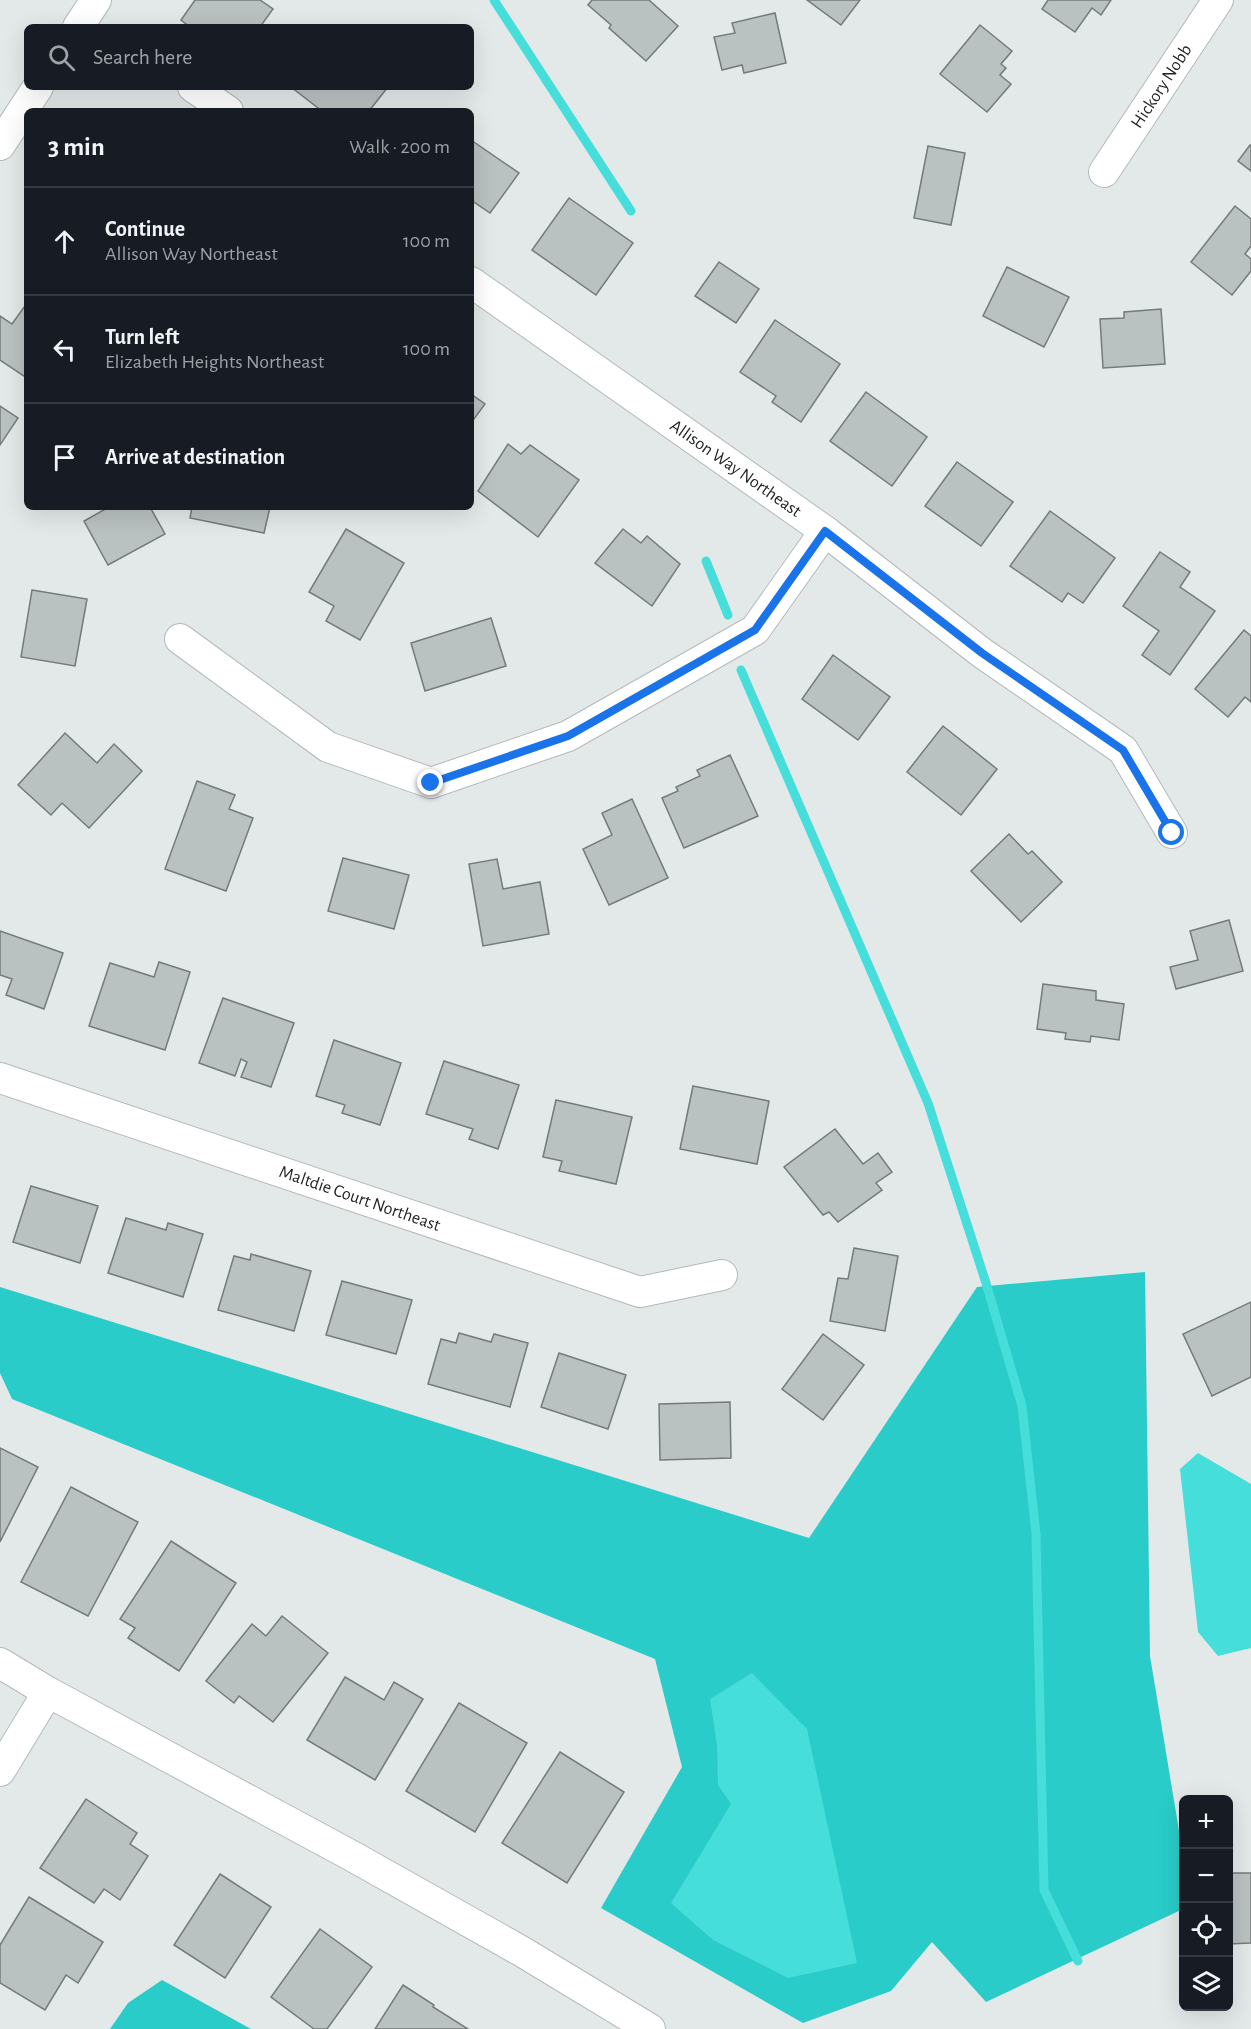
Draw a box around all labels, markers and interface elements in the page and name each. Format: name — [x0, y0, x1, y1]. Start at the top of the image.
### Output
search box — [24, 24, 474, 90]
icon: search — [45, 41, 78, 74]
street label: Hickory Nobb — [1128, 41, 1196, 132]
text: Search here — [93, 46, 192, 68]
text: 3 min — [48, 134, 105, 160]
text: Walk · 200 m — [349, 137, 450, 157]
text: Continue — [105, 218, 185, 240]
icon: ahead — [48, 225, 81, 258]
text: 100 m — [403, 231, 450, 251]
text: Allison Way Northeast — [105, 244, 278, 264]
text: Turn left — [105, 326, 179, 348]
icon: left — [48, 333, 81, 366]
text: 100 m — [403, 339, 450, 359]
text: Elizabeth Heights Northeast — [105, 352, 324, 372]
street label: Allison Way Northeast — [667, 417, 805, 521]
icon: arrive — [48, 441, 81, 474]
text: Arrive at destination — [105, 446, 285, 468]
route end — [417, 769, 443, 795]
route start — [1158, 819, 1184, 845]
street label: Maltdie Court Northeast — [277, 1163, 443, 1235]
map controls — [1179, 1795, 1233, 2011]
button: + — [1179, 1795, 1233, 1849]
button: − — [1179, 1849, 1233, 1903]
button: locate — [1179, 1903, 1233, 1957]
button: layers — [1179, 1957, 1233, 2011]

